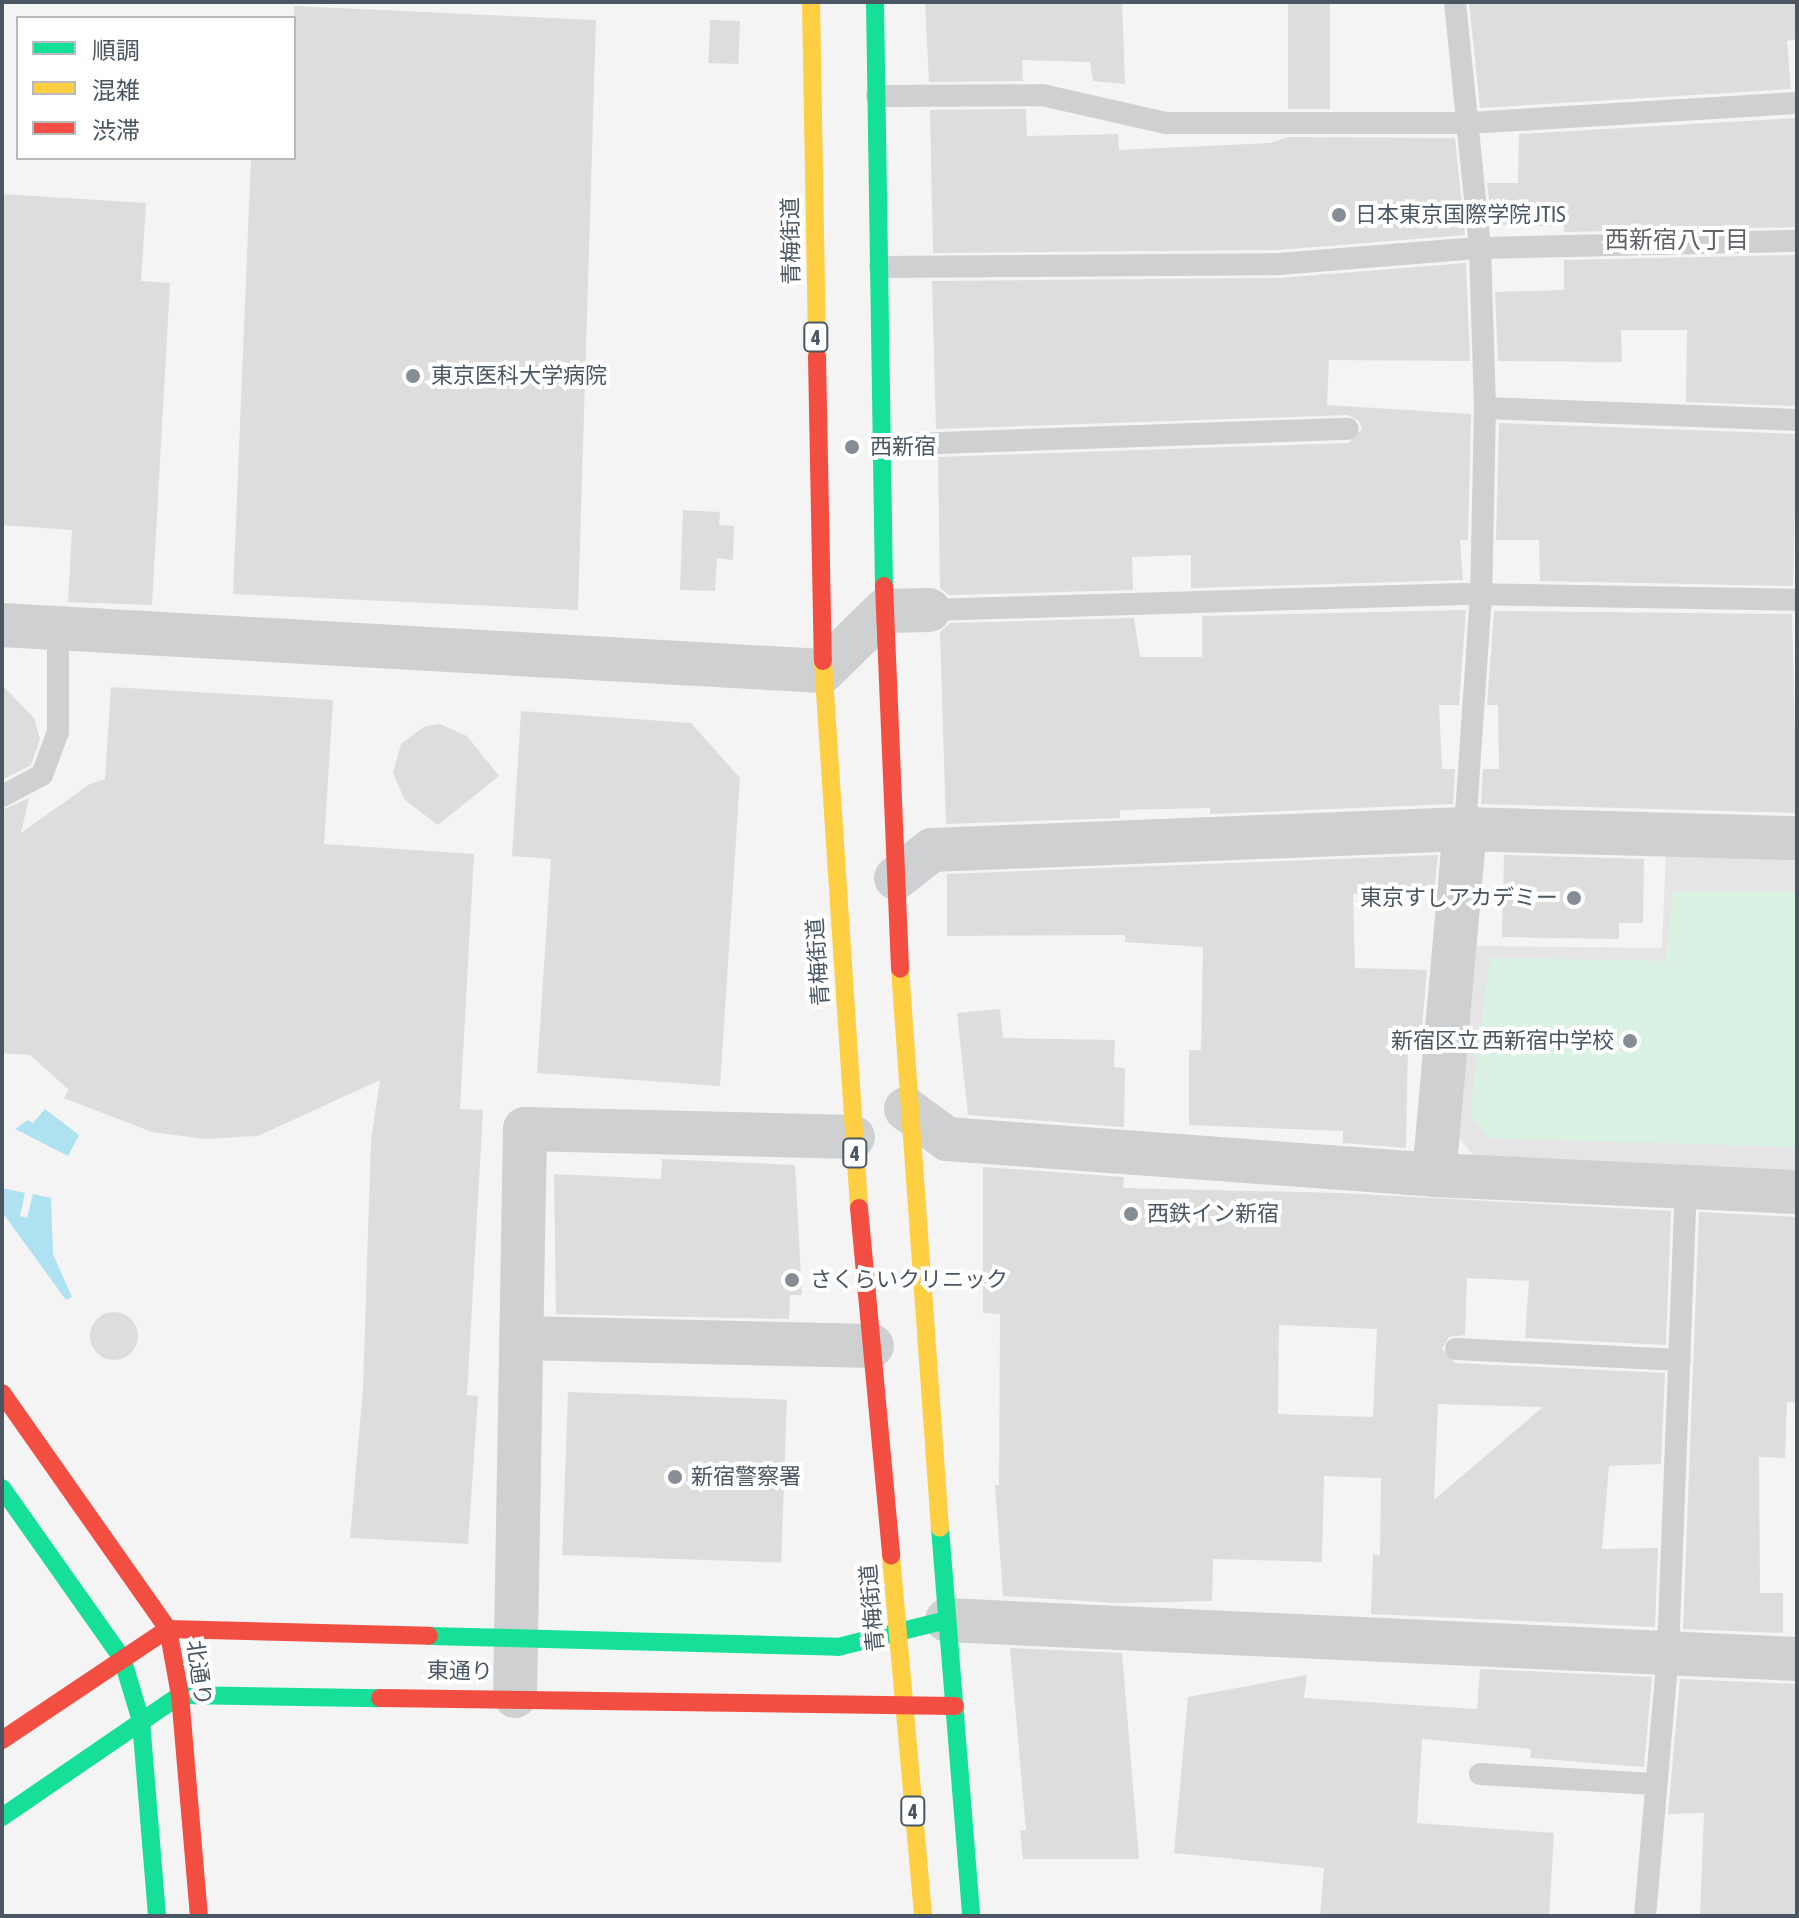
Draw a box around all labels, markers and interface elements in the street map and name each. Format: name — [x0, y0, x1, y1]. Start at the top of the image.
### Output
legend — [16, 16, 296, 160]
text: 順調 — [92, 37, 140, 64]
text: 混雑 — [92, 77, 140, 104]
text: 渋滞 — [92, 117, 140, 144]
street label: 青梅街道 — [777, 197, 805, 285]
place label: 日本東京国際学院 JTIS — [1355, 202, 1566, 228]
marker: 日本東京国際学院 JTIS — [1330, 206, 1348, 224]
district label: 西新宿八丁目 — [1605, 226, 1749, 254]
road number: 4 — [802, 321, 830, 353]
place label: 東京医科大学病院 — [431, 363, 607, 389]
marker: 東京医科大学病院 — [402, 365, 424, 387]
place label: 西新宿 — [870, 434, 936, 460]
marker: 西新宿 — [841, 436, 863, 458]
place label: 東京すしアカデミー — [1360, 885, 1558, 911]
marker: 東京すしアカデミー — [1565, 889, 1583, 907]
street label: 青梅街道 — [802, 917, 834, 1007]
place label: 新宿区立 西新宿中学校 — [1391, 1028, 1614, 1054]
marker: 新宿区立 西新宿中学校 — [1621, 1032, 1639, 1050]
road number: 4 — [841, 1137, 869, 1169]
place label: 西鉄イン新宿 — [1147, 1201, 1279, 1227]
marker: 西鉄イン新宿 — [1122, 1205, 1140, 1223]
place label: さくらいクリニック — [810, 1267, 1008, 1293]
marker: さくらいクリニック — [781, 1269, 803, 1291]
place label: 新宿警察署 — [691, 1464, 801, 1490]
marker: 新宿警察署 — [666, 1468, 684, 1486]
street label: 青梅街道 — [855, 1563, 889, 1653]
street label: 北通り — [181, 1638, 217, 1708]
street label: 東通り — [427, 1657, 493, 1685]
road number: 4 — [899, 1795, 927, 1827]

